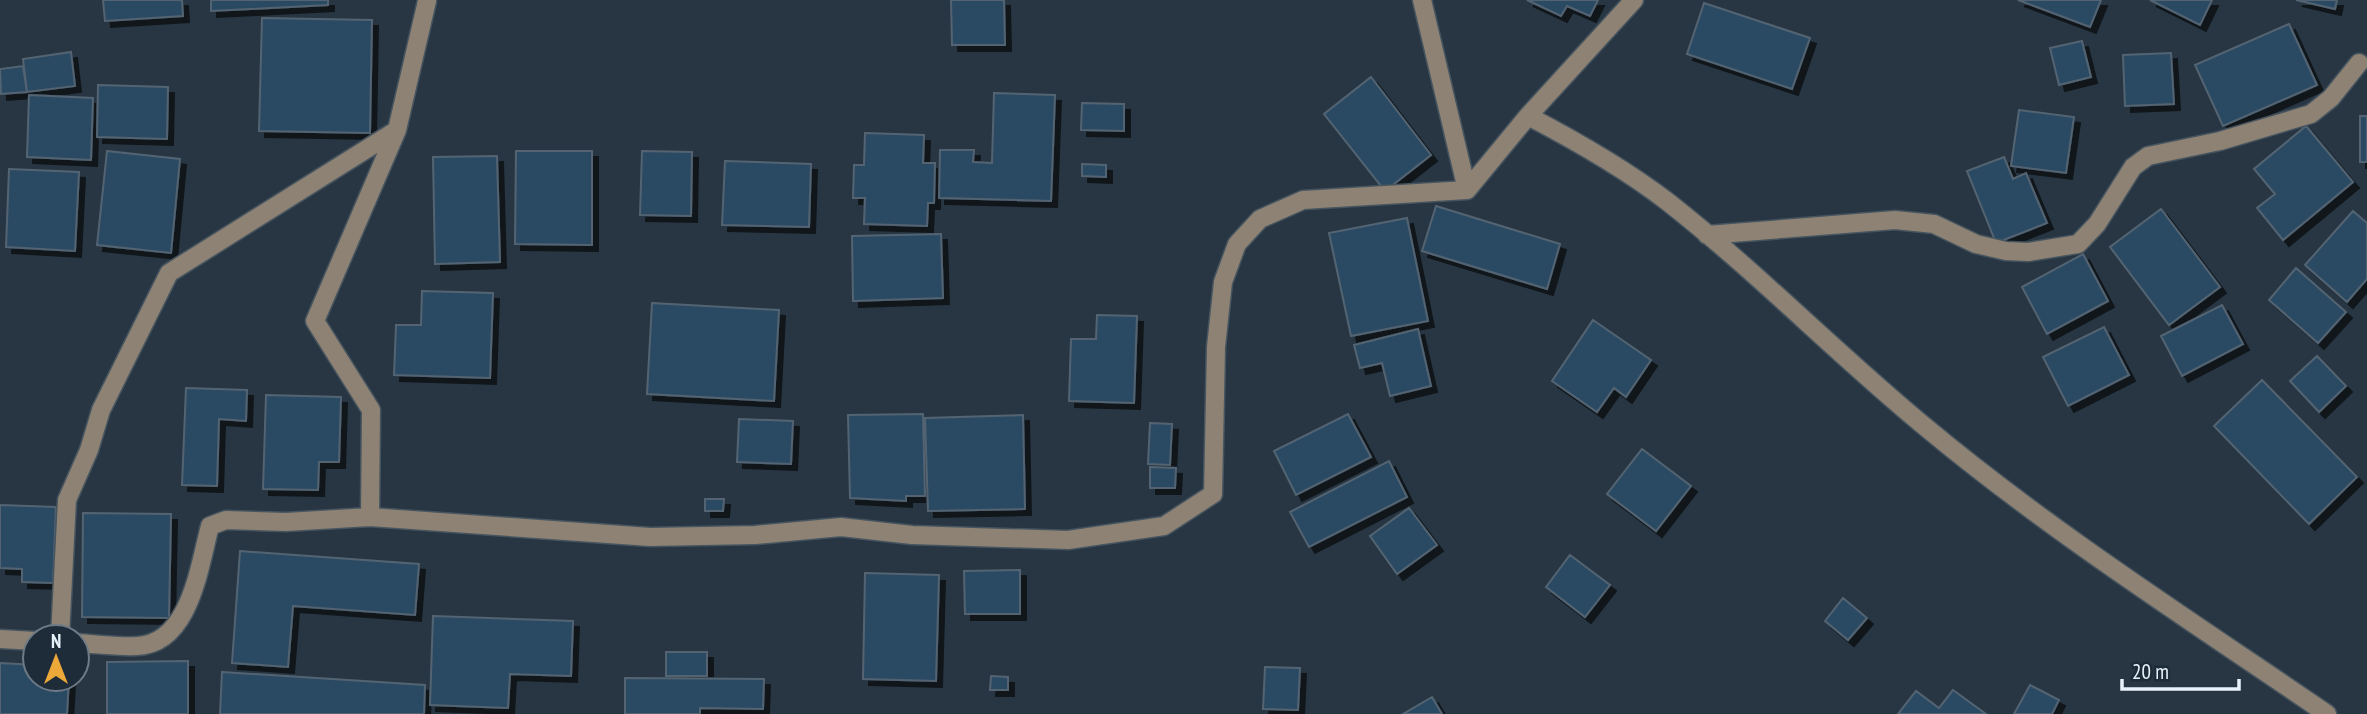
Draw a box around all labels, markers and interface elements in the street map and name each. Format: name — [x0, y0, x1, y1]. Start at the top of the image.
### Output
north arrow — [21, 623, 91, 693]
text: N — [51, 629, 61, 653]
scale bar — [2122, 648, 2239, 692]
text: 20 m — [2132, 658, 2169, 685]

